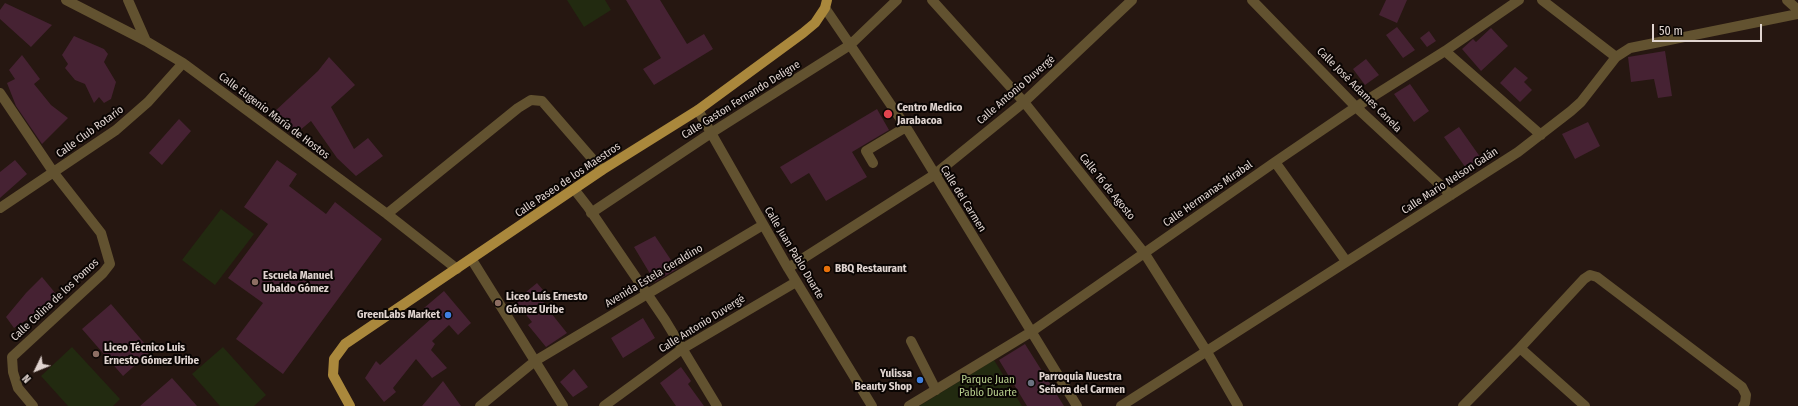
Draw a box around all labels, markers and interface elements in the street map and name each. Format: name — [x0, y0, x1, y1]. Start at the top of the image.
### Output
scale bar — [1654, 16, 1764, 42]
text: 50 m — [1659, 24, 1683, 38]
street label: Calle José Adames Canela — [1314, 45, 1404, 135]
street label: Calle Antonio Duvergé — [974, 53, 1058, 127]
street label: Calle Gaston Fernando Deligne — [679, 58, 803, 142]
street label: Calle Eugenio María de Hostos — [216, 70, 332, 162]
place label: Centro Medico Jarabacoa — [897, 101, 962, 127]
street label: Calle Club Rotario — [54, 103, 126, 161]
marker: Centro Medico Jarabacoa — [882, 108, 894, 120]
street label: Calle Paseo de los Maestros — [513, 140, 623, 220]
street label: Calle Mario Nelson Galán — [1399, 145, 1501, 217]
street label: Calle 16 de Agosto — [1076, 151, 1138, 223]
street label: Calle Hermanas Mirabal — [1161, 158, 1255, 230]
street label: Calle del Carmen — [937, 163, 989, 235]
street label: Calle Juan Pablo Duarte — [761, 205, 827, 301]
street label: Avenida Estela Geraldino — [603, 242, 705, 310]
street label: Calle Colina de los Pomos — [8, 256, 102, 344]
place label: BBQ Restaurant — [835, 262, 907, 276]
marker: BBQ Restaurant — [822, 264, 832, 274]
place label: Escuela Manuel Ubaldo Gómez — [263, 269, 333, 295]
marker: Escuela Manuel Ubaldo Gómez — [250, 277, 260, 287]
place label: Liceo Luís Ernesto Gómez Uribe — [506, 290, 588, 316]
street label: Calle Antonio Duvergé — [657, 292, 747, 356]
marker: Liceo Luís Ernesto Gómez Uribe — [493, 298, 503, 308]
place label: GreenLabs Market — [357, 308, 440, 322]
marker: GreenLabs Market — [443, 310, 453, 320]
place label: Liceo Técnico Luis Ernesto Gómez Uribe — [104, 341, 199, 367]
marker: Liceo Técnico Luis Ernesto Gómez Uribe — [91, 349, 101, 359]
north arrow — [16, 350, 56, 390]
place label: Yulissa Beauty Shop — [855, 367, 912, 393]
place label: Parroquia Nuestra Señora del Carmen — [1039, 370, 1125, 396]
text: N — [20, 372, 34, 385]
park label: Parque Juan Pablo Duarte — [959, 373, 1017, 399]
marker: Yulissa Beauty Shop — [915, 375, 925, 385]
marker: Parroquia Nuestra Señora del Carmen — [1026, 378, 1036, 388]

